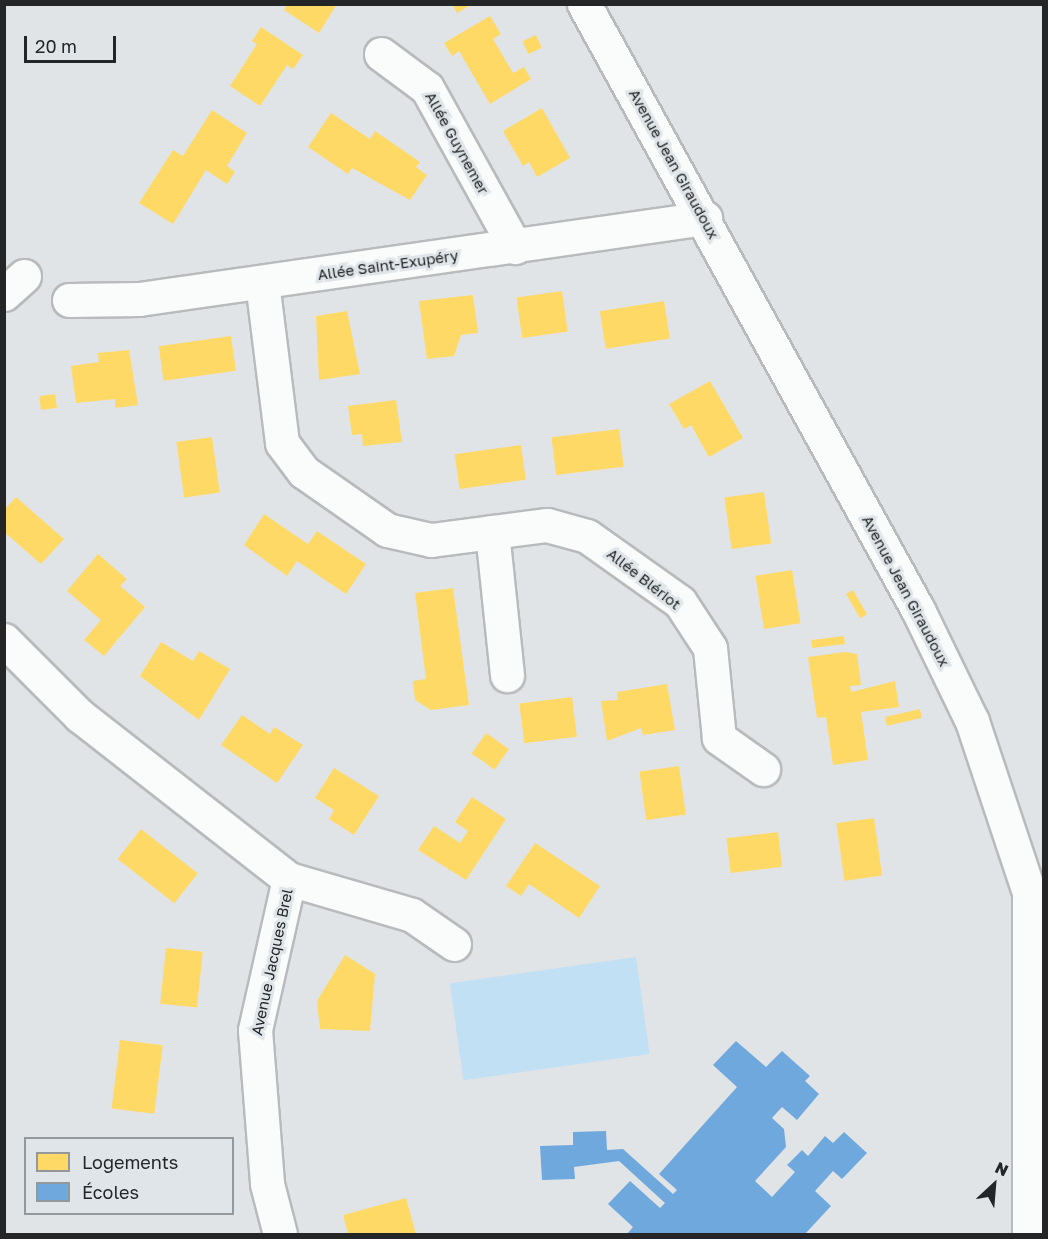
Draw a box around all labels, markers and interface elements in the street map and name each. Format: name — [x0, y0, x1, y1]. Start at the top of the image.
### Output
scale bar — [27, 24, 118, 62]
text: 20 m — [35, 35, 77, 57]
street label: Avenue Jean Giraudoux — [625, 86, 723, 242]
street label: Allée Guynemer — [421, 89, 493, 197]
street label: Allée Saint-Exupéry — [316, 246, 460, 284]
street label: Avenue Jean Giraudoux — [858, 512, 954, 670]
street label: Allée Blériot — [604, 545, 684, 613]
street label: Avenue Jacques Brel — [248, 887, 296, 1037]
legend — [24, 1137, 234, 1215]
text: Logements — [82, 1151, 178, 1173]
north arrow — [964, 1155, 1024, 1215]
text: N — [992, 1157, 1012, 1180]
text: Écoles — [82, 1181, 139, 1203]

